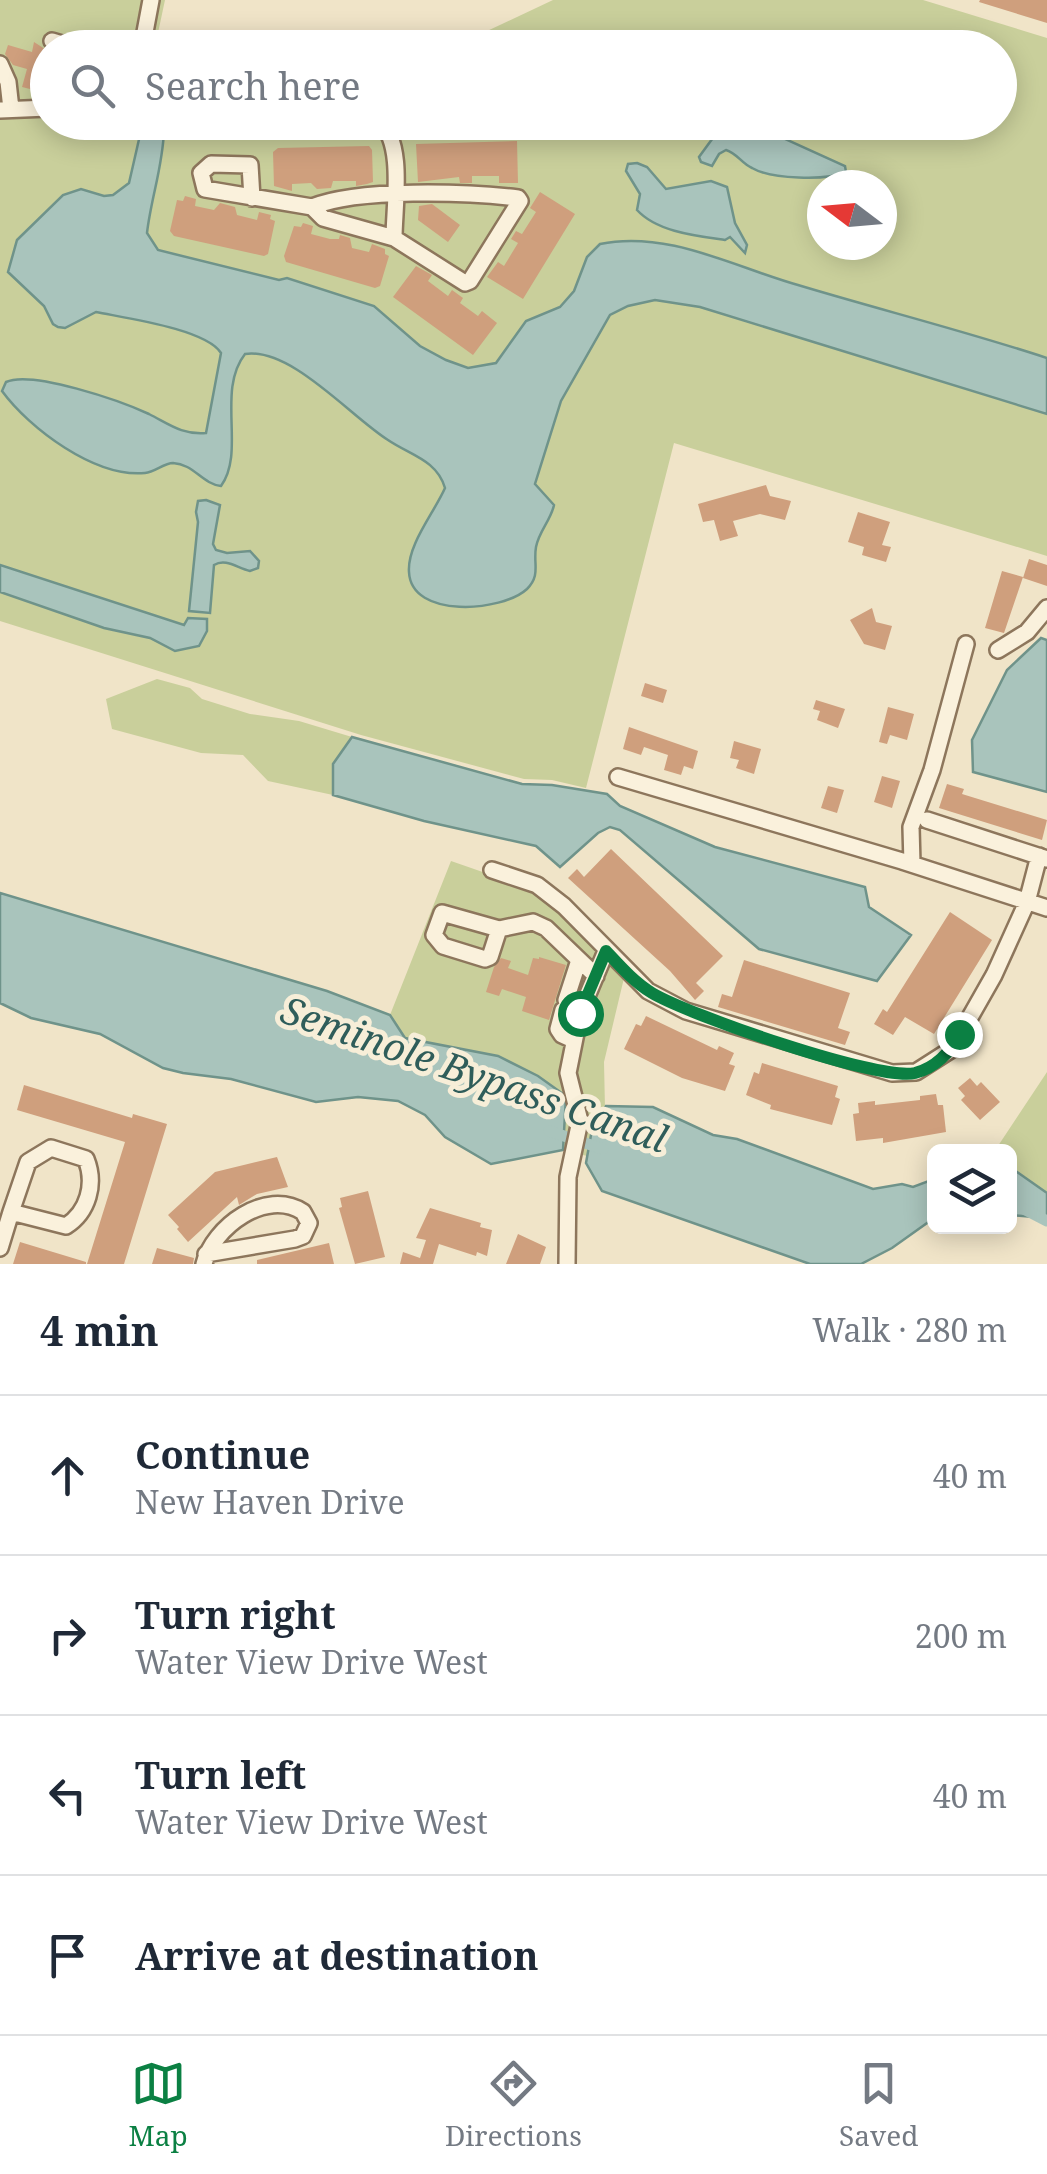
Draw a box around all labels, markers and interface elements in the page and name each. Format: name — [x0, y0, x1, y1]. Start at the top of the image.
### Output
search box — [30, 30, 1017, 140]
icon: search — [65, 58, 120, 113]
text: Search here — [145, 59, 361, 111]
north arrow — [807, 170, 897, 260]
water label: Seminole Bypass Canal — [275, 983, 675, 1164]
route start — [558, 991, 604, 1037]
route end — [937, 1012, 983, 1058]
map controls — [927, 1144, 1017, 1234]
button: layers — [927, 1144, 1017, 1234]
text: 4 min — [40, 1301, 159, 1358]
text: Walk · 280 m — [812, 1308, 1007, 1351]
text: Continue — [135, 1428, 310, 1480]
icon: ahead — [40, 1448, 95, 1503]
text: 40 m — [933, 1454, 1007, 1497]
text: New Haven Drive — [135, 1480, 405, 1523]
text: Turn right — [135, 1588, 336, 1640]
icon: right — [40, 1608, 95, 1663]
text: 200 m — [915, 1614, 1007, 1657]
text: Water View Drive West — [135, 1640, 488, 1683]
text: Turn left — [135, 1748, 306, 1800]
icon: left — [40, 1768, 95, 1823]
text: 40 m — [933, 1774, 1007, 1817]
text: Water View Drive West — [135, 1800, 488, 1843]
icon: arrive — [40, 1928, 95, 1983]
text: Arrive at destination — [135, 1929, 539, 1981]
tab: Map — [129, 2056, 188, 2154]
tab: Directions — [445, 2056, 582, 2154]
tab: Saved — [839, 2056, 918, 2154]

